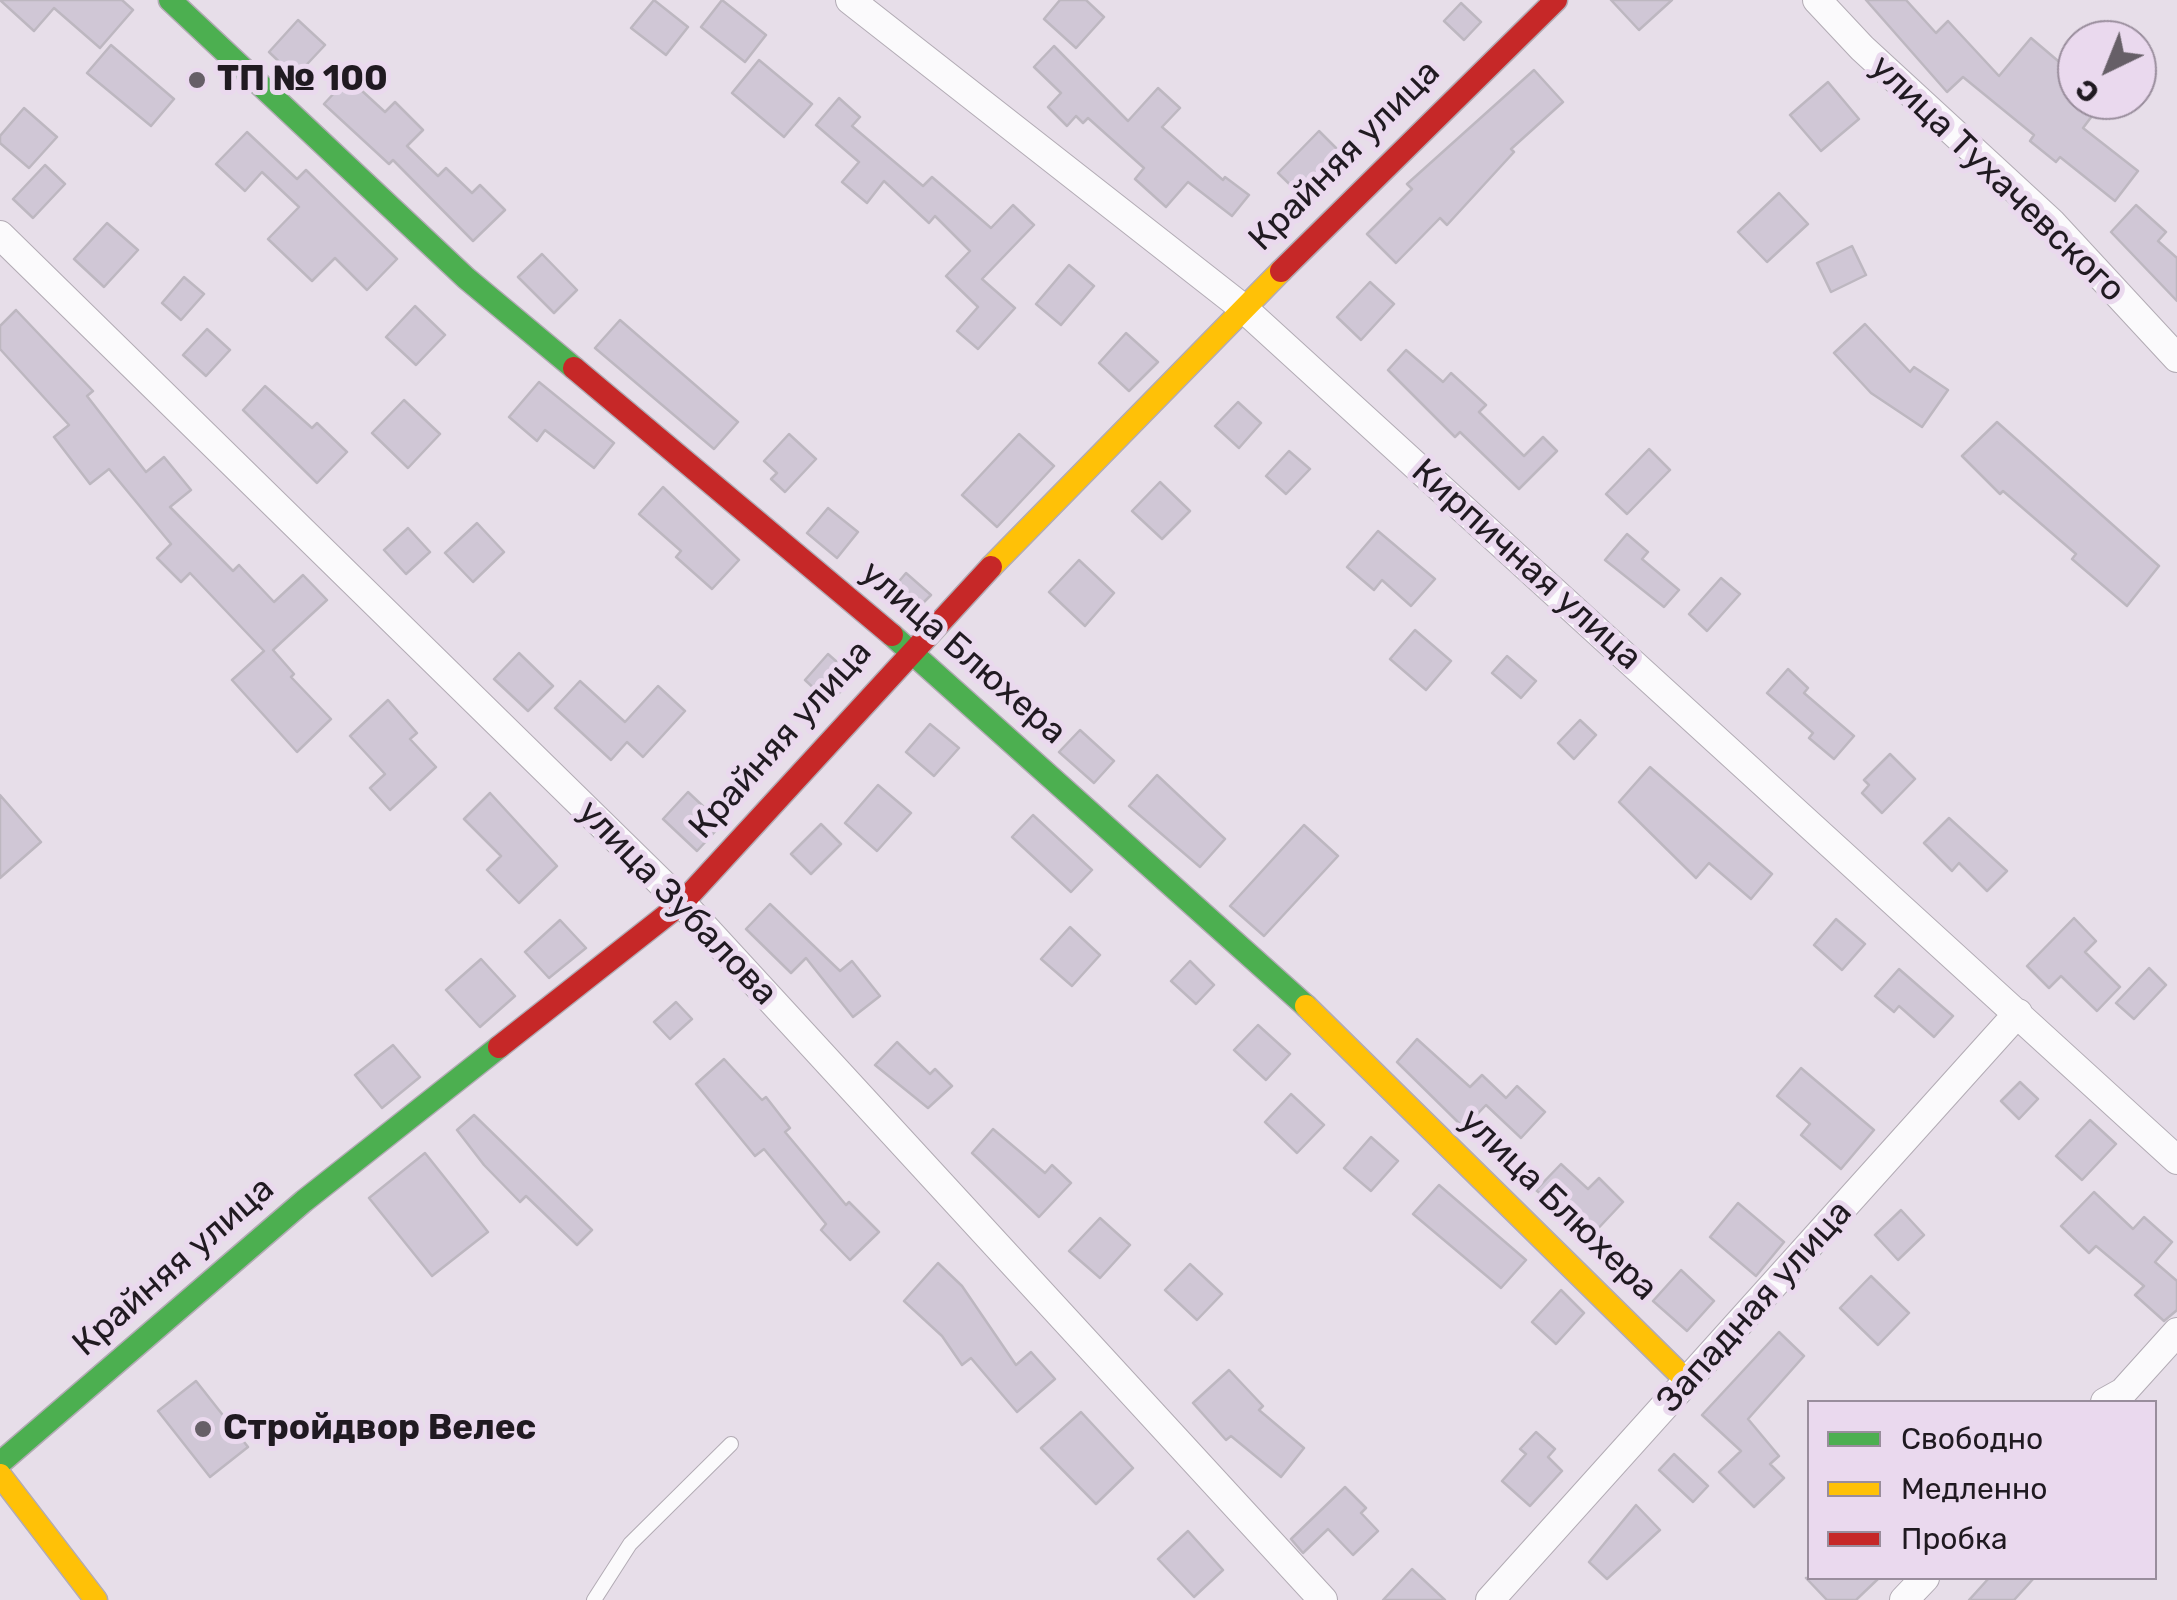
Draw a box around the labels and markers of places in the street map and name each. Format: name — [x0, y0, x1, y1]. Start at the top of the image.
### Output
place label: ТП № 100 — [217, 59, 388, 101]
marker: ТП № 100 — [186, 69, 208, 91]
place label: Стройдвор Велес — [223, 1408, 536, 1450]
marker: Стройдвор Велес — [192, 1418, 214, 1440]

